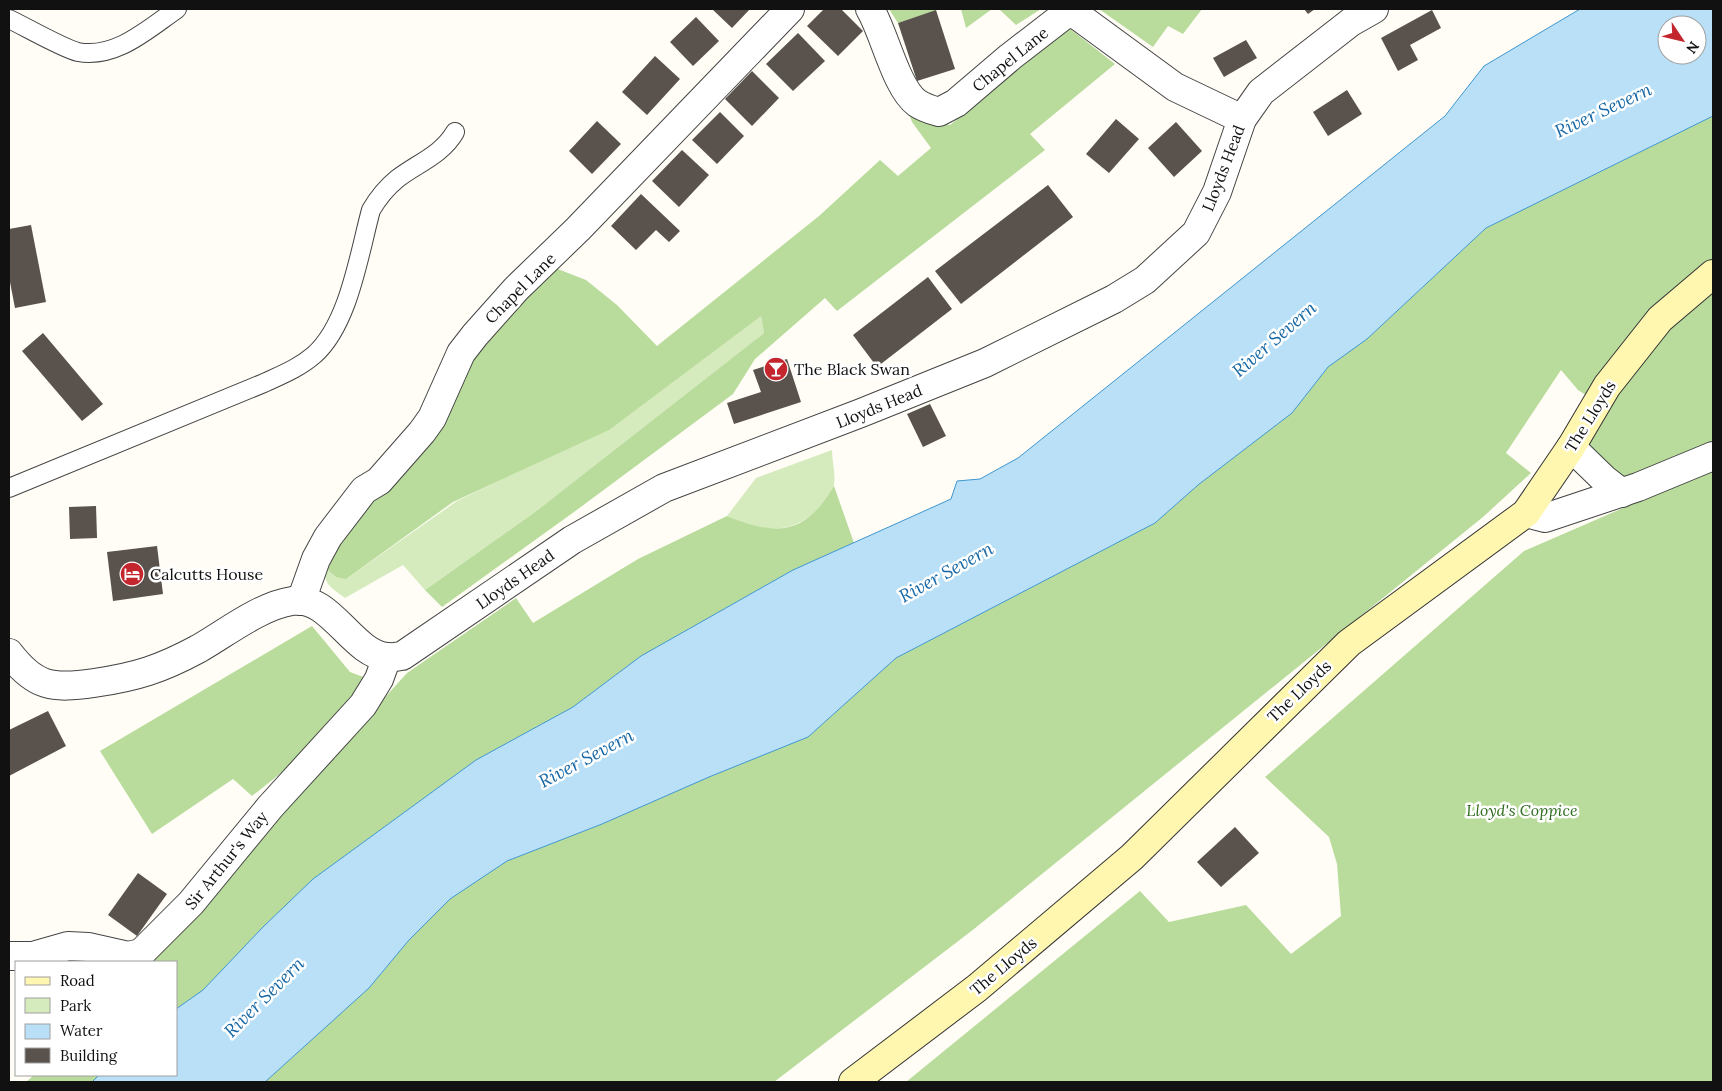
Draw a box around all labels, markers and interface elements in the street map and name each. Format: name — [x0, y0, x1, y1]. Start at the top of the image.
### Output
north arrow — [1657, 15, 1707, 65]
street label: Chapel Lane — [968, 22, 1052, 96]
text: N — [1682, 38, 1703, 57]
water label: River Severn — [1551, 78, 1655, 142]
street label: Lloyds Head — [1197, 122, 1249, 214]
street label: Chapel Lane — [480, 248, 560, 328]
water label: River Severn — [1227, 296, 1321, 382]
bar icon: The Black Swan — [763, 356, 789, 382]
place label: The Black Swan — [794, 359, 910, 379]
street label: The Lloyds — [1560, 376, 1620, 456]
street label: Lloyds Head — [833, 380, 925, 432]
water label: River Severn — [895, 537, 997, 607]
street label: Lloyds Head — [472, 544, 558, 613]
hotel icon: Calcutts House — [119, 561, 145, 587]
place label: Calcutts House — [150, 564, 263, 584]
street label: The Lloyds — [1263, 656, 1335, 726]
water label: River Severn — [535, 723, 637, 793]
park label: Lloyd's Coppice — [1466, 800, 1578, 820]
street label: Sir Arthur's Way — [180, 806, 272, 913]
street label: The Lloyds — [966, 932, 1040, 1000]
water label: River Severn — [219, 952, 309, 1042]
legend — [15, 961, 178, 1076]
text: Road — [60, 971, 95, 990]
text: Park — [60, 996, 91, 1015]
text: Water — [60, 1021, 103, 1040]
text: Building — [60, 1046, 118, 1065]

